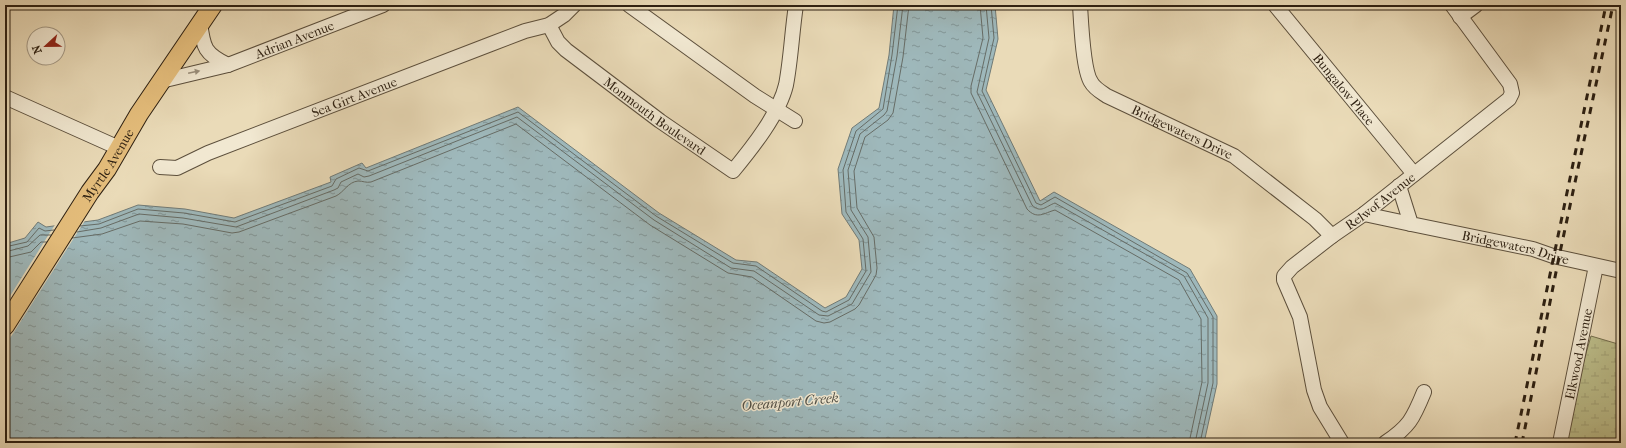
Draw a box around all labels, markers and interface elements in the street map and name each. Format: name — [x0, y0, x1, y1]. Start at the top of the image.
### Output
street label: Adrian Avenue — [252, 17, 336, 62]
north arrow — [26, 26, 66, 66]
text: N — [29, 43, 45, 56]
street label: Bungalow Place — [1310, 50, 1378, 128]
one-way arrow — [188, 69, 201, 75]
street label: Sea Girt Avenue — [309, 73, 399, 120]
street label: Monmouth Boulevard — [601, 74, 709, 158]
street label: Bridgewaters Drive — [1130, 101, 1236, 162]
street label: Myrtle Avenue — [79, 125, 137, 204]
street label: Relwof Avenue — [1342, 169, 1418, 232]
street label: Bridgewaters Drive — [1461, 227, 1571, 267]
street label: Elkwood Avenue — [1562, 306, 1595, 401]
water label: Oceanport Creek — [741, 389, 839, 415]

